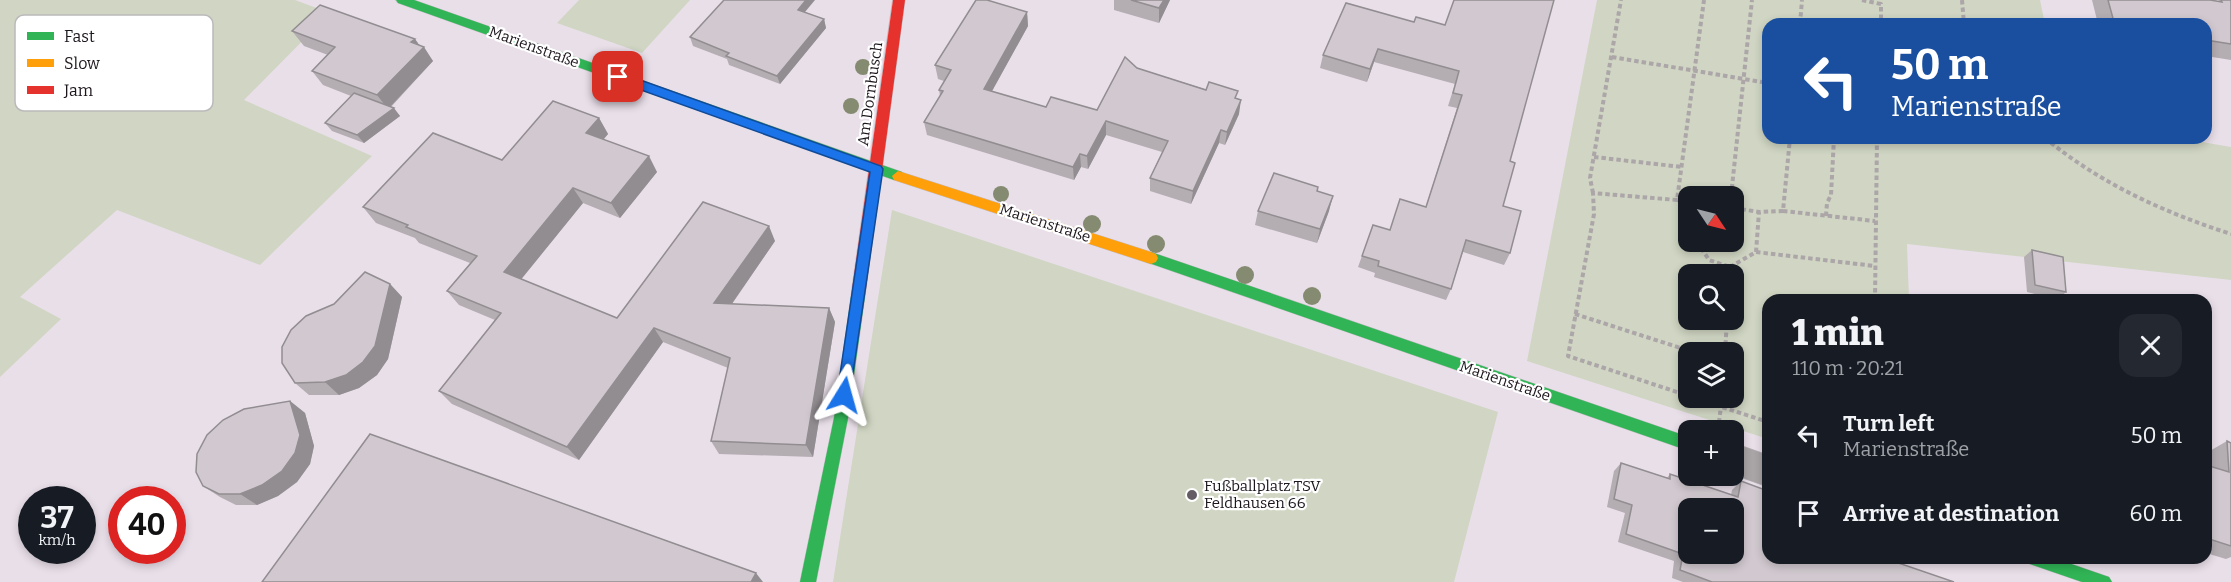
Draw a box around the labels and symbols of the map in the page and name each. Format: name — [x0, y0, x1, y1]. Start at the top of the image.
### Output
legend — [15, 15, 213, 111]
street label: Marienstraße — [486, 22, 582, 72]
text: Fast — [64, 27, 95, 46]
street label: Am Dornbusch — [854, 40, 886, 147]
pin — [592, 51, 643, 102]
text: Slow — [64, 54, 100, 73]
text: Jam — [63, 81, 93, 100]
north arrow — [1678, 186, 1744, 252]
street label: Marienstraße — [997, 200, 1093, 246]
street label: Marienstraße — [1457, 357, 1553, 405]
position arrow — [812, 363, 876, 427]
place label: Fußballplatz TSV Feldhausen 66 — [1204, 477, 1321, 512]
speed limit sign: 40 — [108, 486, 186, 564]
marker: Fußballplatz TSV Feldhausen 66 — [1185, 488, 1199, 502]

